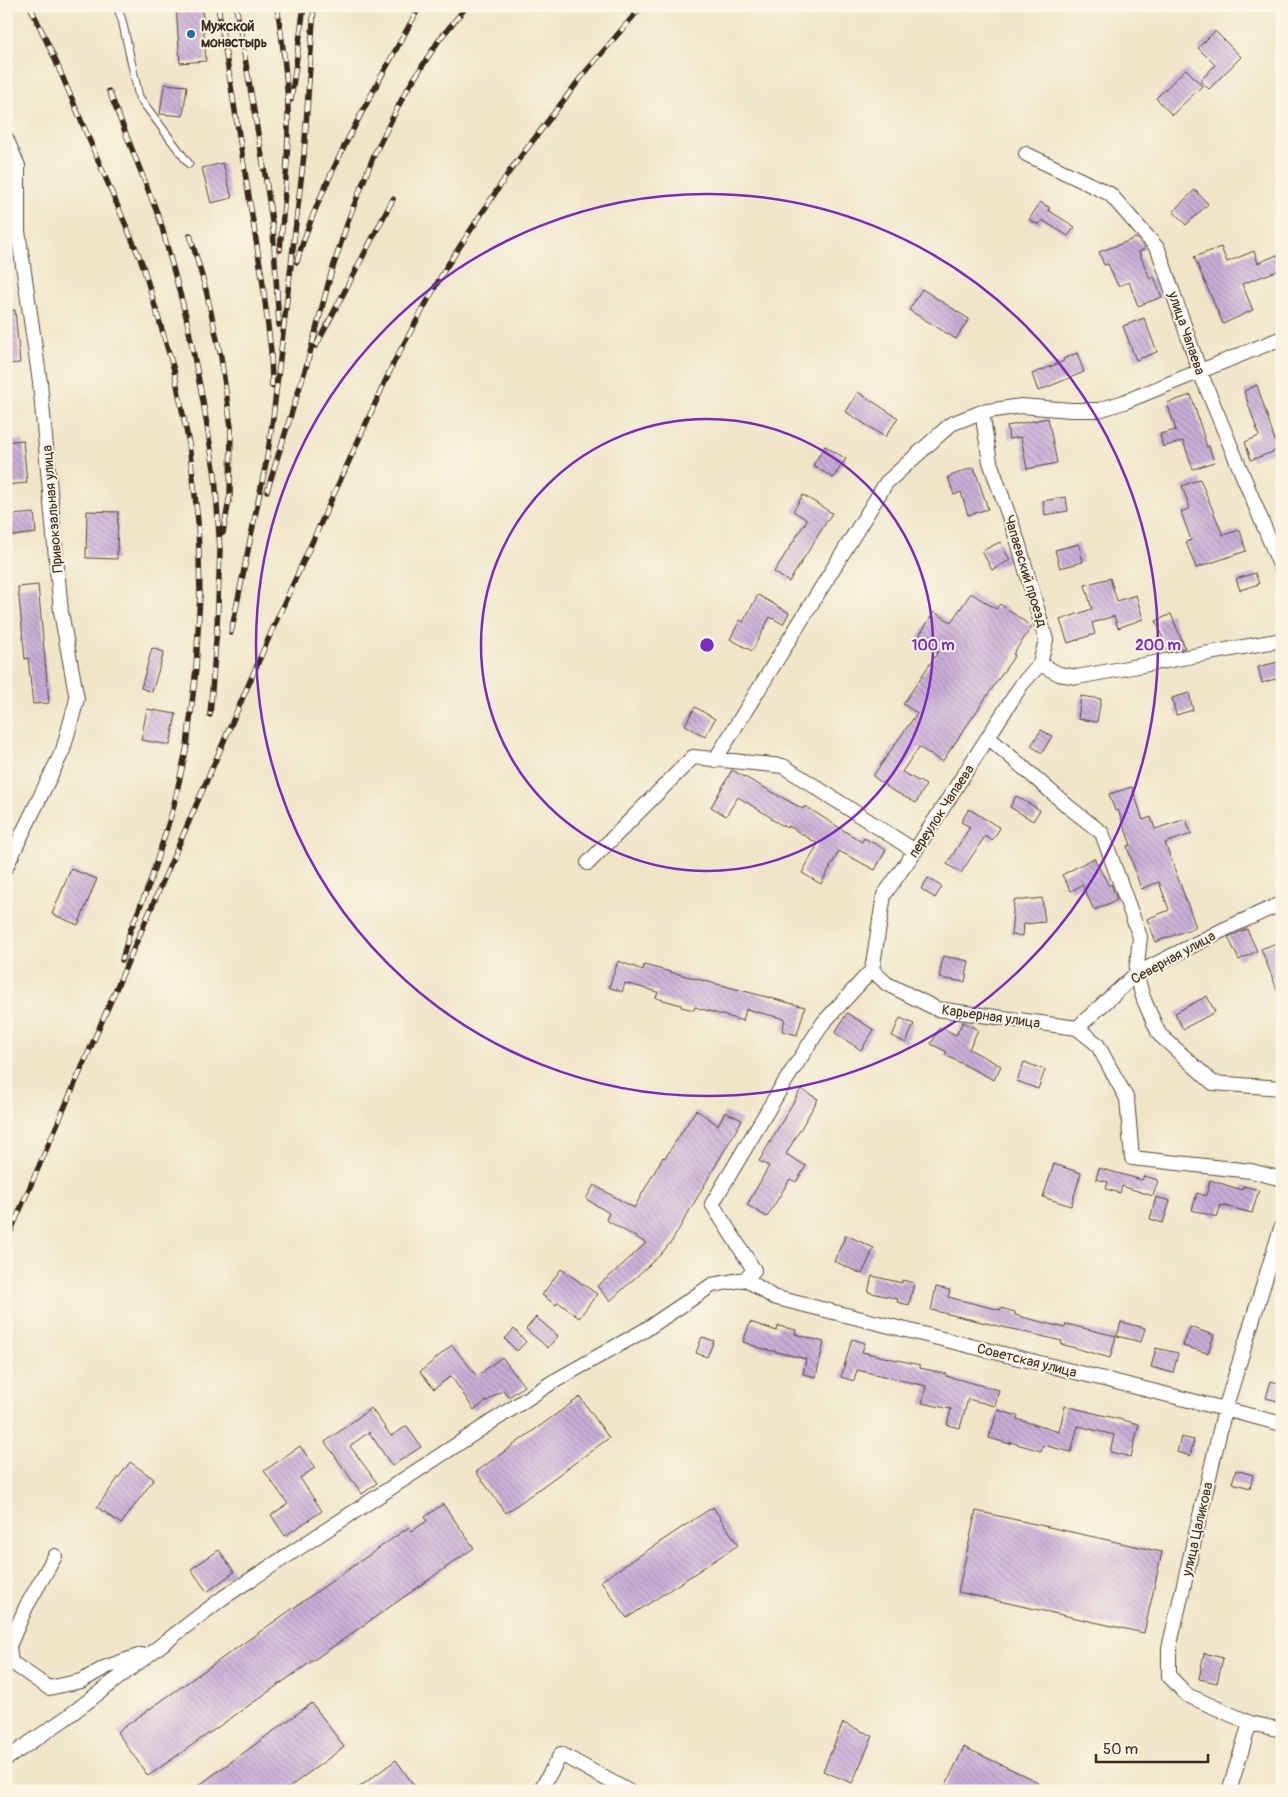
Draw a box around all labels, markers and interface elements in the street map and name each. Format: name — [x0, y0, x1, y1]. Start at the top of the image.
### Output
place label: Мужской монастырь — [201, 18, 267, 51]
marker: Мужской монастырь — [185, 28, 197, 40]
street label: улица Чапаева — [1164, 288, 1209, 377]
street label: Привокзальная улица — [38, 445, 67, 573]
street label: Чапаевский проезд — [1000, 513, 1051, 630]
centre of rings — [698, 636, 716, 654]
text: 100 m — [912, 636, 954, 655]
text: 200 m — [1135, 636, 1181, 655]
street label: переулок Чапаева — [905, 762, 978, 861]
street label: Северная улица — [1128, 927, 1218, 988]
street label: Карьерная улица — [941, 1001, 1041, 1032]
street label: Советская улица — [975, 1340, 1079, 1381]
street label: улица Цаликова — [1178, 1480, 1217, 1579]
scale bar — [1096, 1732, 1208, 1764]
text: 50 m — [1103, 1740, 1138, 1759]

